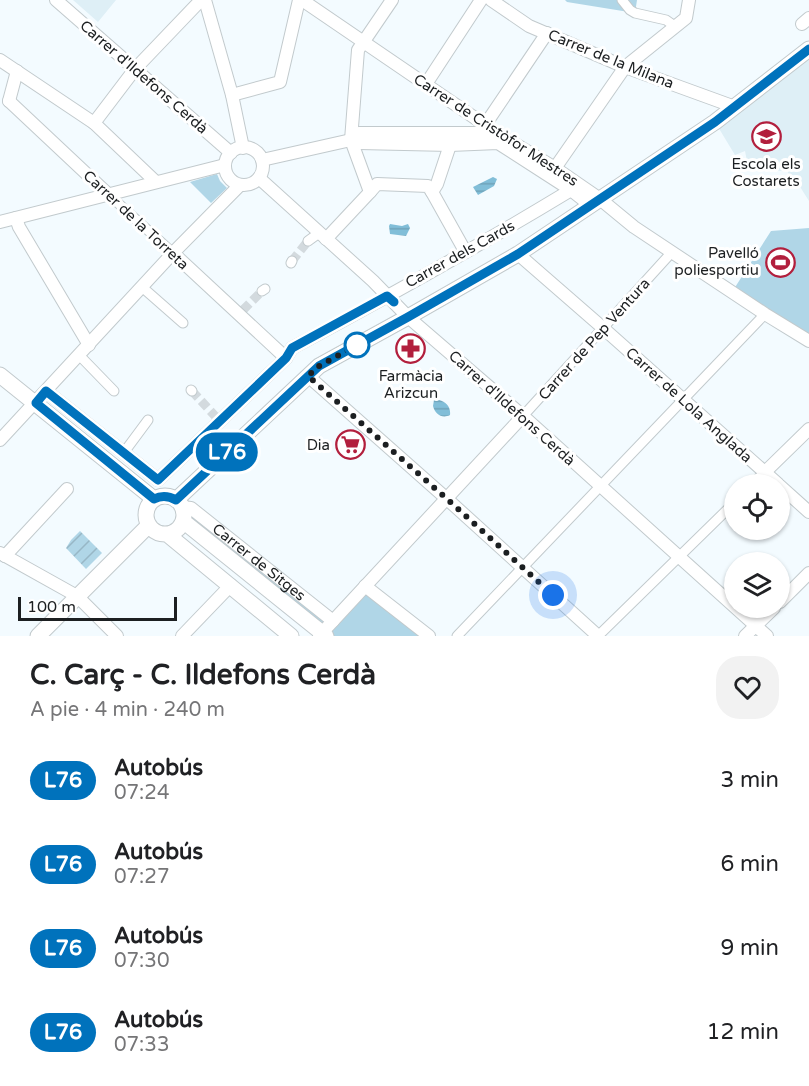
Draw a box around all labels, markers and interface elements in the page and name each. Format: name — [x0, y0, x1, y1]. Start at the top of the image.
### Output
street label: Carrer d'Ildefons Cerdà — [76, 17, 212, 137]
street label: Carrer de la Milana — [546, 26, 676, 92]
street label: Carrer de Cristòfor Mestres — [410, 70, 582, 190]
school or university icon: Escola els Costarets — [750, 121, 782, 153]
place label: Escola els Costarets — [731, 155, 801, 190]
street label: Carrer de la Torreta — [80, 167, 192, 273]
street label: Carrer dels Cards — [402, 217, 518, 291]
place label: Pavelló poliesportiu — [674, 244, 759, 279]
sports icon: Pavelló poliesportiu — [764, 246, 796, 278]
street label: Carrer de Pep Ventura — [534, 274, 654, 404]
unlabelled marker — [344, 332, 370, 358]
pharmacy icon: Farmàcia Arizcun — [395, 333, 427, 365]
street label: Carrer de Lola Anglada — [622, 344, 756, 466]
street label: Carrer d'Ildefons Cerdà — [445, 347, 579, 469]
place label: Farmàcia Arizcun — [379, 367, 443, 402]
supermarket icon: Dia — [335, 429, 367, 461]
line badge: L76 — [192, 432, 262, 472]
place label: Dia — [307, 436, 330, 454]
text: L76 — [208, 440, 246, 465]
map controls — [724, 474, 790, 618]
button: locate — [724, 474, 790, 540]
street label: Carrer de Sitges — [209, 520, 309, 605]
button: layers — [724, 552, 790, 618]
your location — [538, 580, 568, 610]
scale bar — [18, 594, 177, 622]
text: 100 m — [27, 597, 76, 617]
button: heart — [716, 656, 779, 719]
text: C. Carç - C. Ildefons Cerdà — [30, 658, 376, 692]
text: A pie · 4 min · 240 m — [30, 698, 225, 722]
text: Autobús — [114, 755, 203, 781]
text: 3 min — [720, 767, 779, 793]
text: L76 — [44, 768, 82, 793]
text: 07:24 — [114, 781, 169, 805]
text: Autobús — [114, 839, 203, 865]
text: 6 min — [720, 851, 779, 877]
text: L76 — [44, 852, 82, 877]
text: 07:27 — [114, 865, 169, 889]
text: Autobús — [114, 923, 203, 949]
text: 9 min — [720, 935, 779, 961]
text: L76 — [44, 936, 82, 961]
text: 07:30 — [114, 949, 169, 973]
text: Autobús — [114, 1007, 203, 1033]
text: 12 min — [707, 1019, 779, 1045]
text: L76 — [44, 1020, 82, 1045]
text: 07:33 — [114, 1033, 169, 1057]

